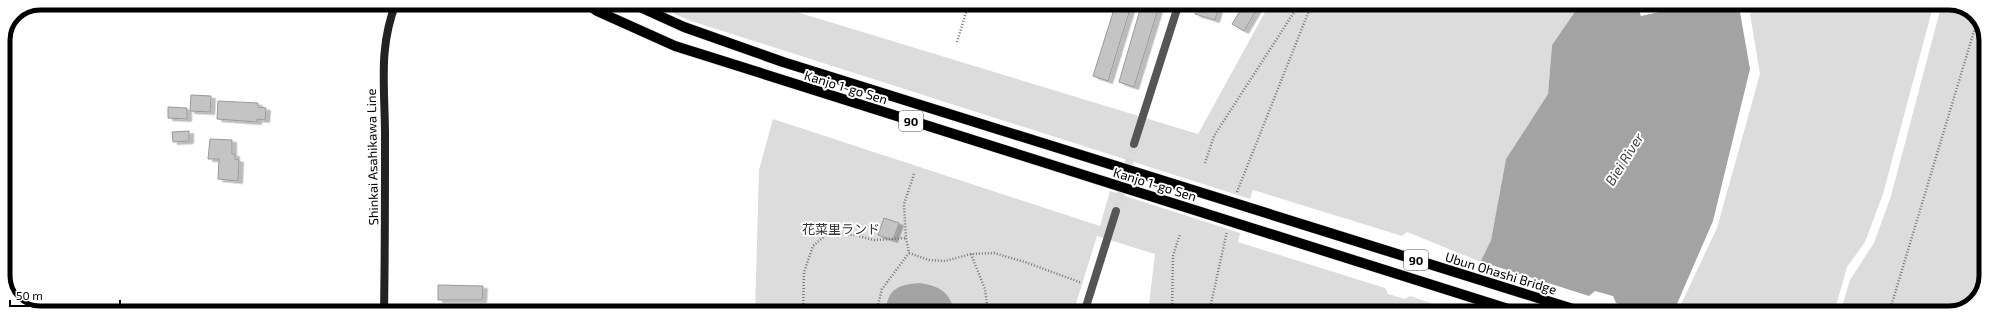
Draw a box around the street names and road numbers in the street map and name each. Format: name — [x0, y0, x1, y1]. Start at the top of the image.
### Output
street label: Kanjo 1-go Sen — [802, 67, 890, 107]
street label: Shinkai Asahikawa Line — [363, 89, 381, 225]
road number: 90 — [899, 111, 923, 131]
street label: Kanjo 1-go Sen — [1111, 164, 1199, 204]
street label: Ubun Ohashi Bridge — [1443, 248, 1559, 298]
road number: 90 — [1404, 250, 1428, 270]

